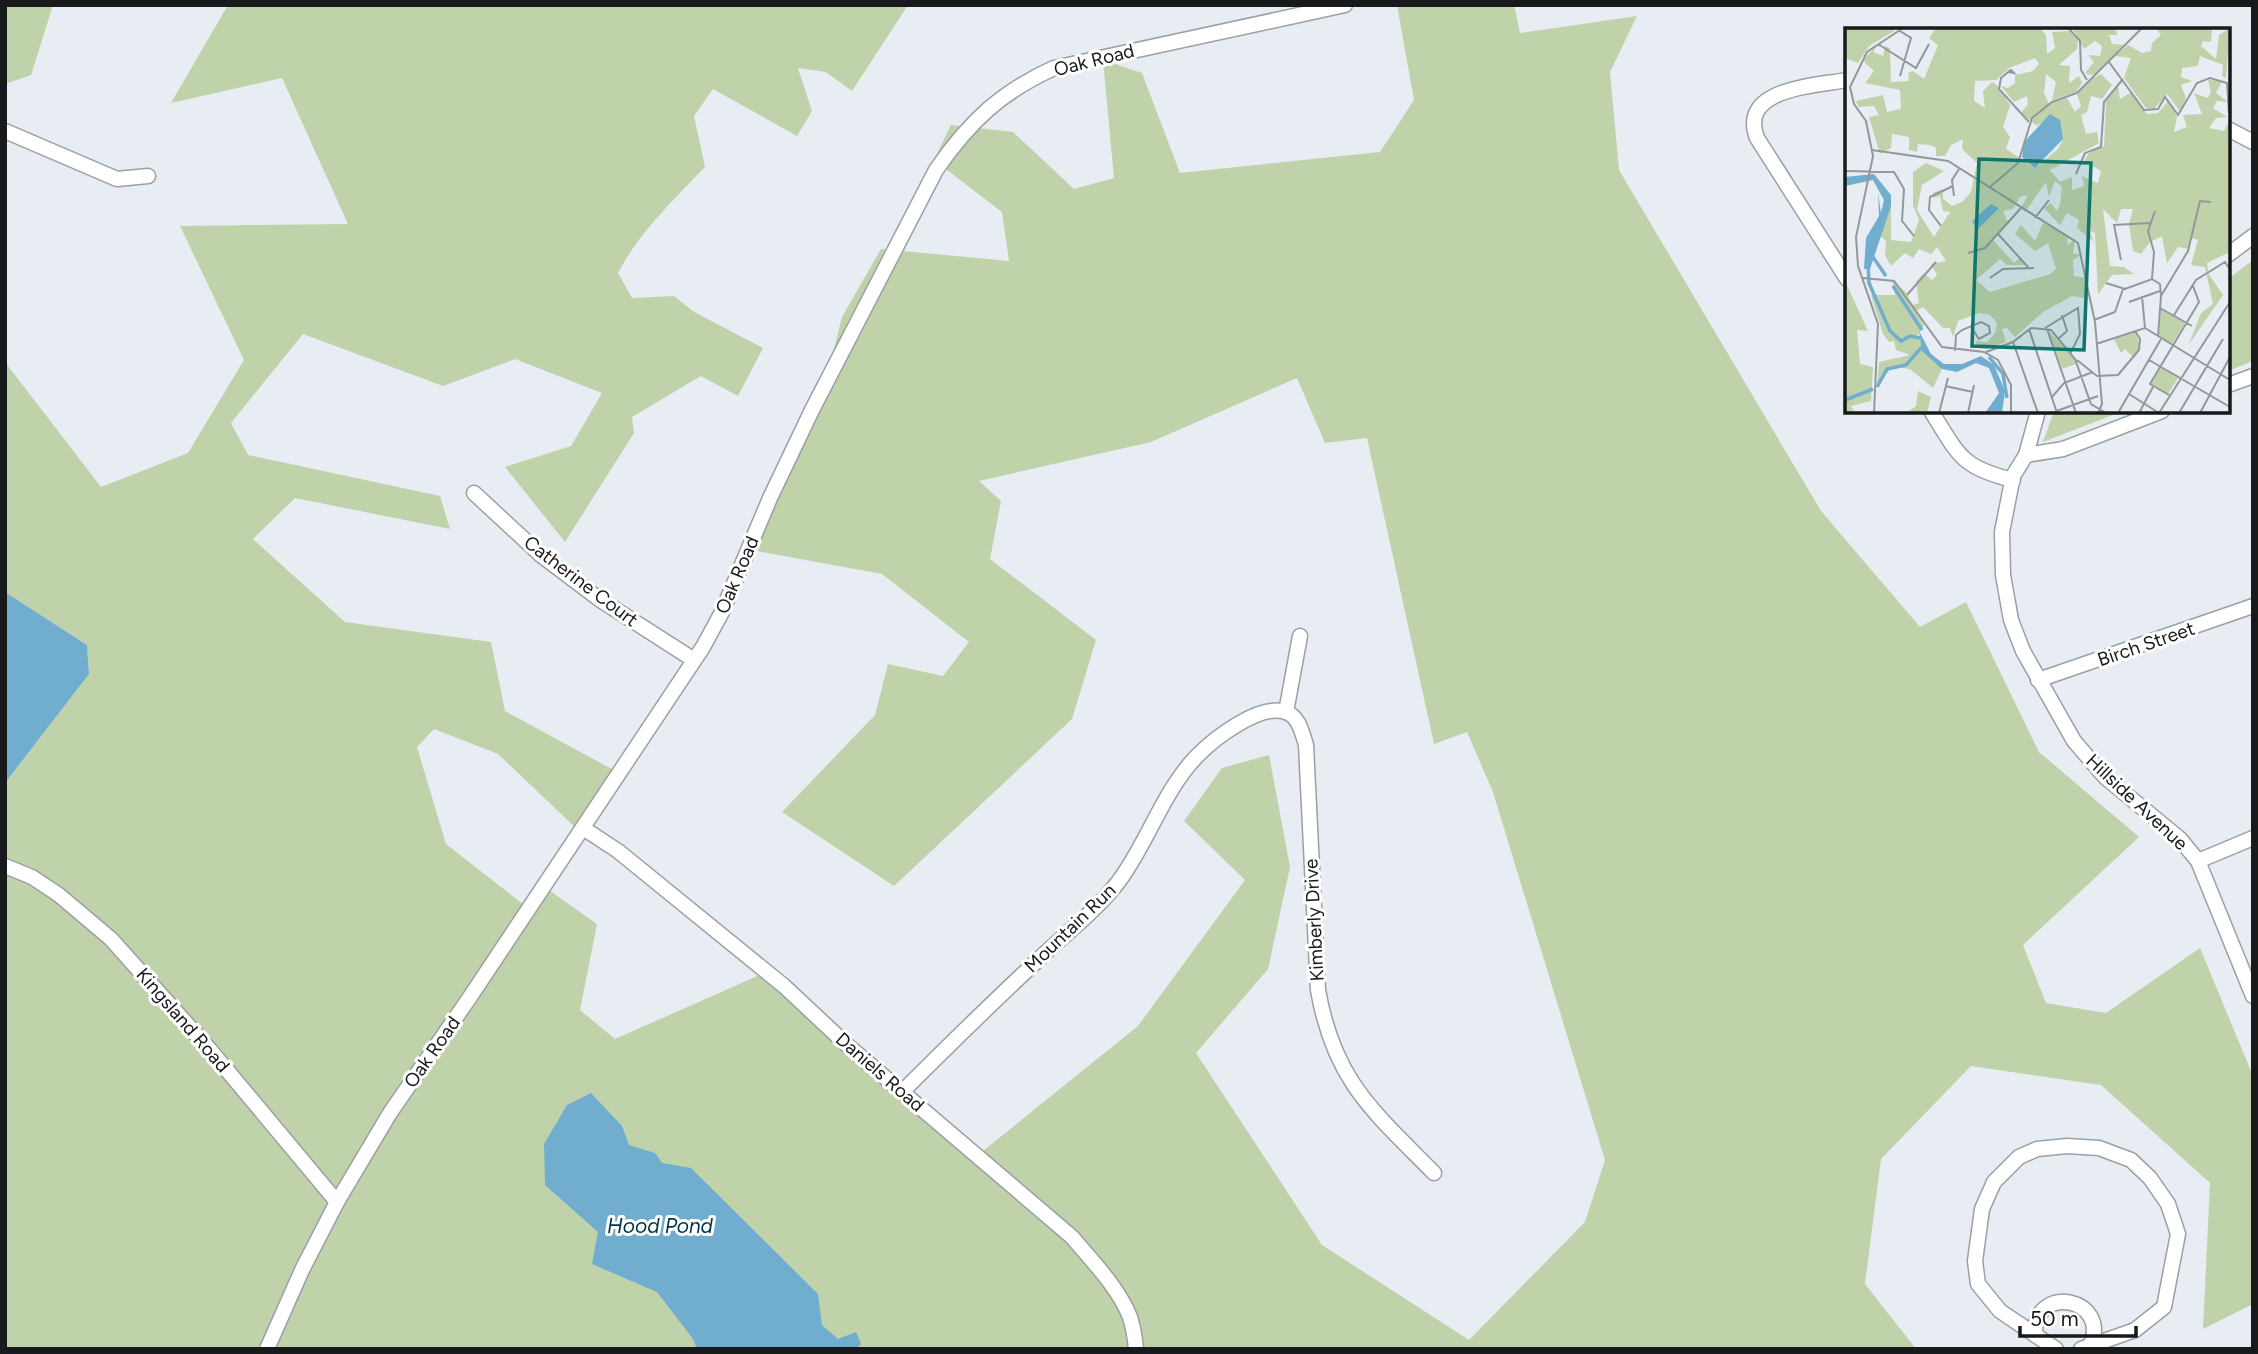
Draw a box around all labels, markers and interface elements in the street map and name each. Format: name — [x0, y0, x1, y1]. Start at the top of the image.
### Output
inset map — [1845, 28, 2230, 413]
street label: Oak Road — [1051, 39, 1137, 81]
street label: Catherine Court — [519, 531, 643, 631]
street label: Oak Road — [710, 533, 764, 617]
street label: Birch Street — [2094, 617, 2198, 671]
street label: Hillside Avenue — [2081, 749, 2193, 855]
street label: Kimberly Drive — [1299, 858, 1329, 982]
street label: Mountain Run — [1020, 879, 1120, 977]
street label: Kingsland Road — [131, 963, 235, 1077]
street label: Oak Road — [399, 1012, 465, 1092]
street label: Daniels Road — [831, 1027, 929, 1117]
water label: Hood Pond — [607, 1213, 714, 1238]
scale bar — [2020, 1294, 2136, 1338]
text: 50 m — [2030, 1306, 2079, 1331]

